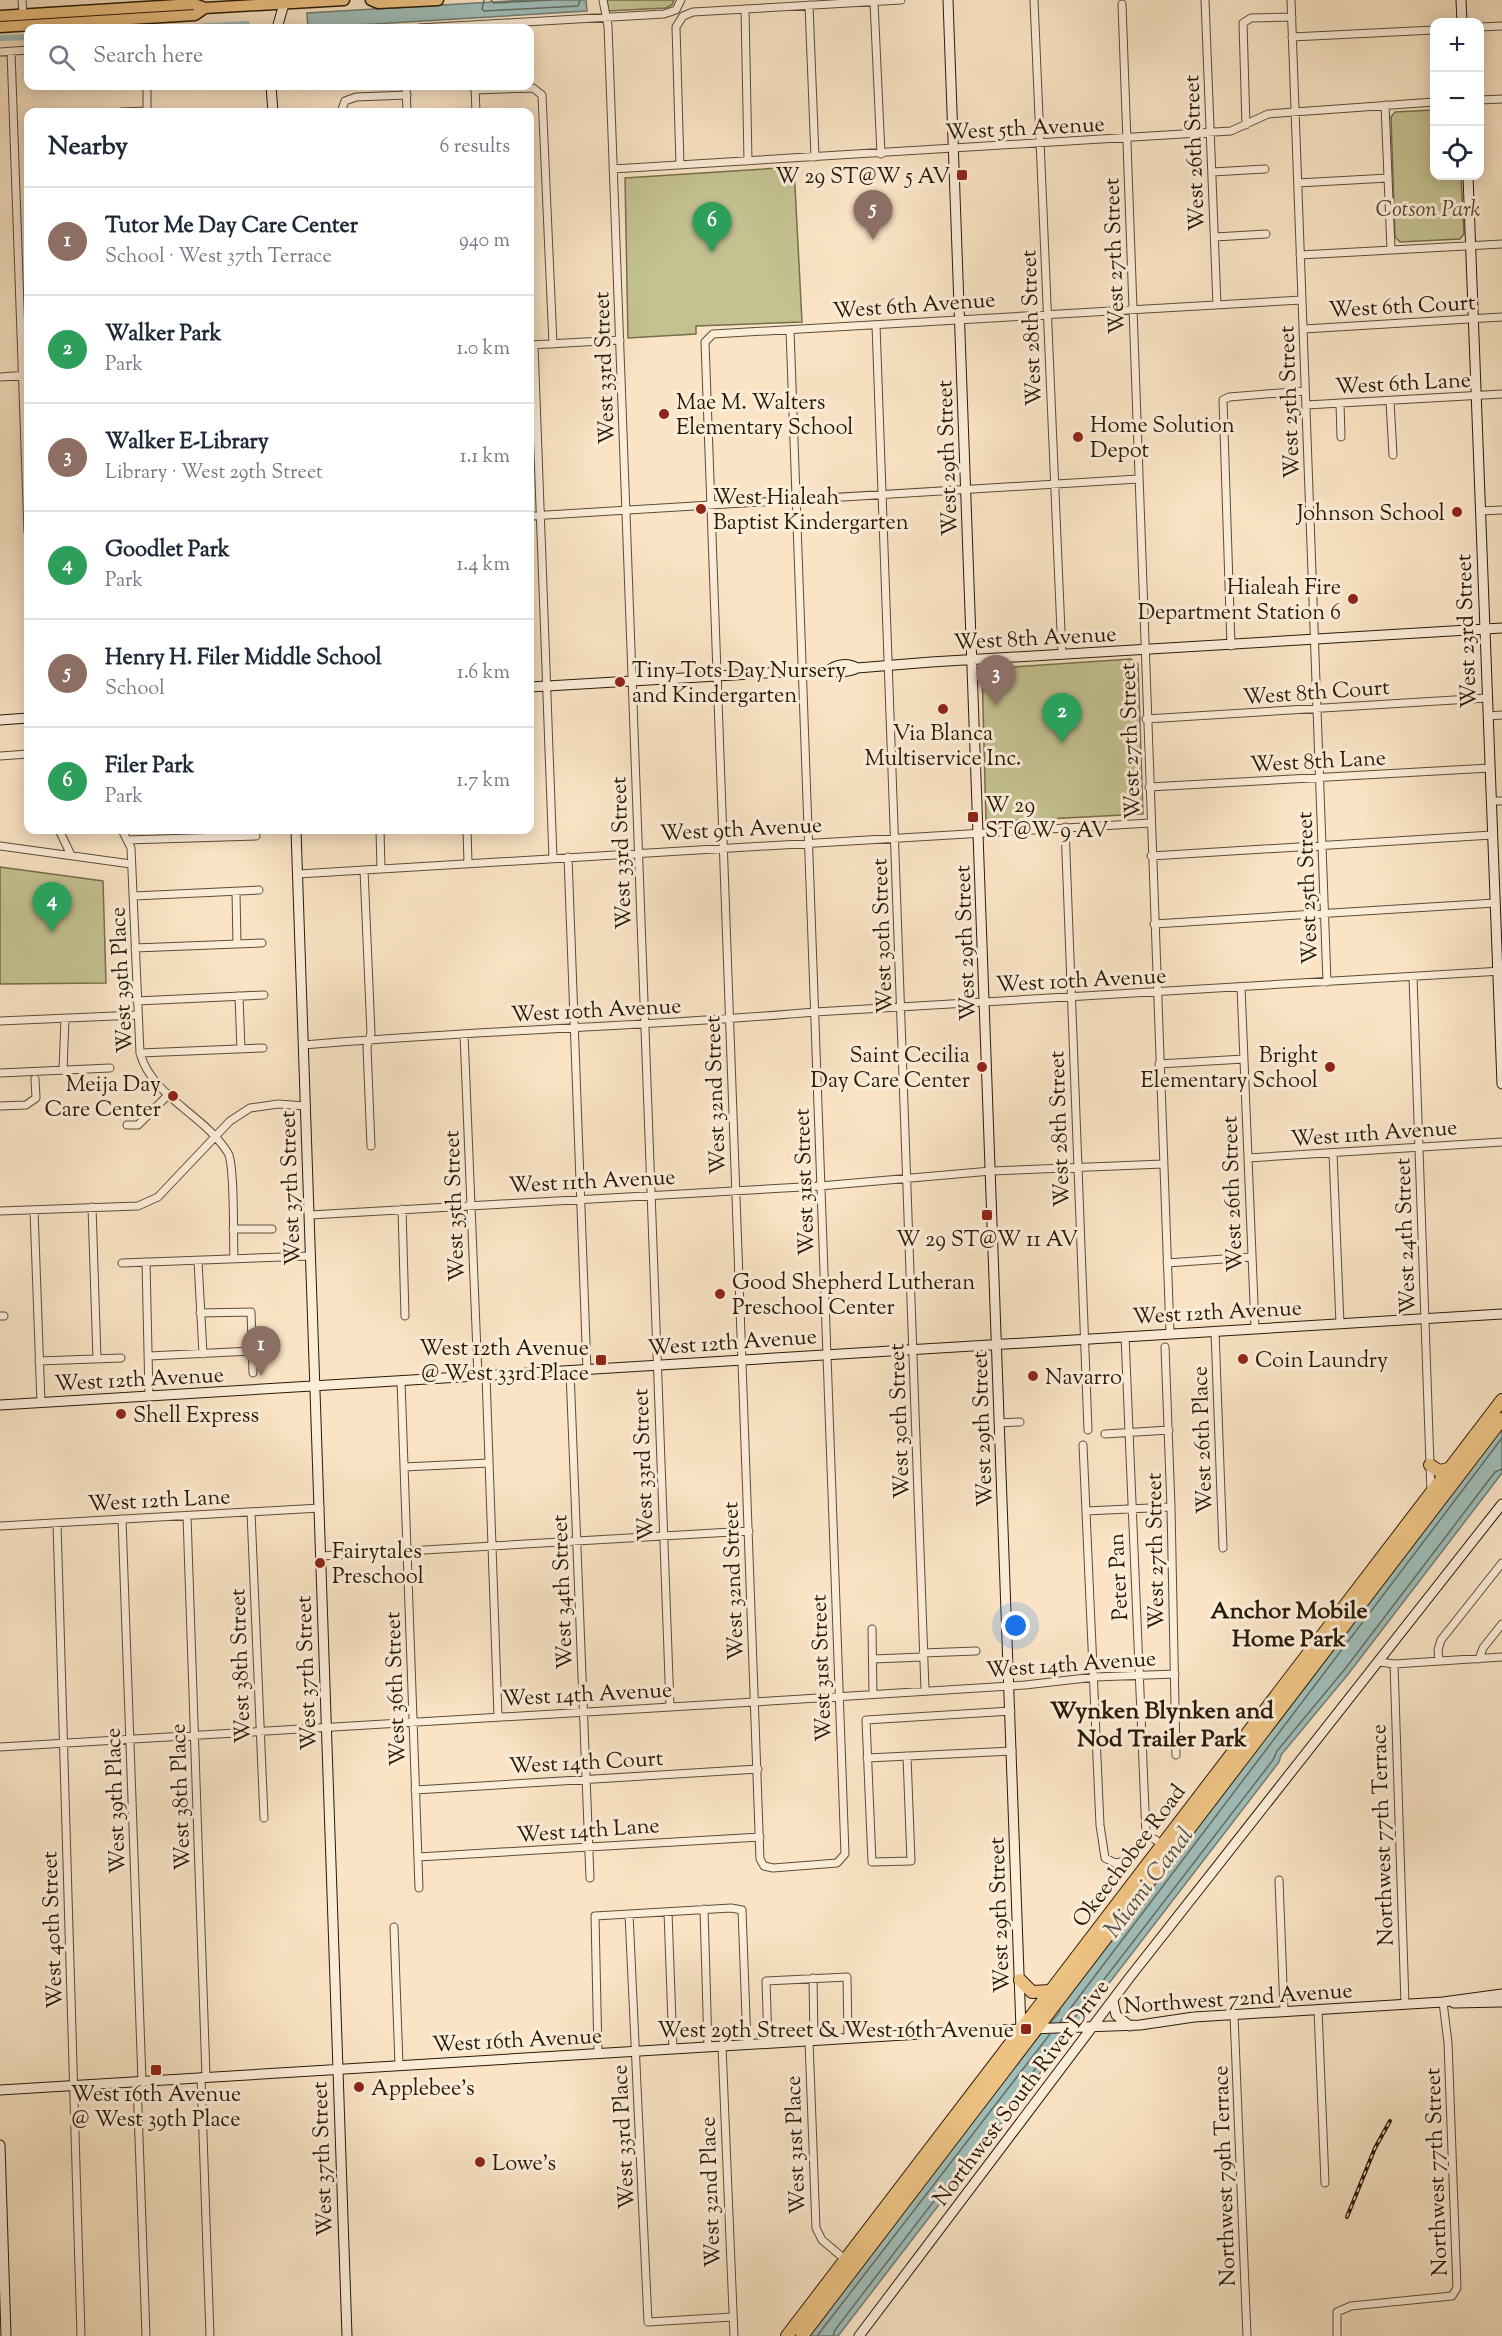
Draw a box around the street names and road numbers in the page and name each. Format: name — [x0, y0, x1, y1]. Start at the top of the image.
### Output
street label: West 26th Street — [1177, 74, 1215, 232]
street label: West 5th Avenue — [945, 110, 1106, 150]
street label: West 27th Street — [1097, 177, 1135, 335]
street label: West 28th Street — [1014, 249, 1052, 407]
street label: West 6th Avenue — [832, 285, 997, 329]
street label: West 6th Court — [1328, 288, 1477, 328]
street label: West 33rd Street — [587, 290, 625, 445]
street label: West 25th Street — [1272, 324, 1310, 479]
street label: West 6th Lane — [1335, 365, 1472, 405]
street label: West 29th Street — [930, 379, 968, 537]
street label: West 23rd Street — [1449, 553, 1487, 709]
street label: West 8th Avenue — [953, 620, 1117, 660]
street label: West 27th Street — [1113, 662, 1151, 820]
street label: West 8th Court — [1242, 673, 1391, 715]
street label: West 8th Lane — [1249, 743, 1387, 783]
street label: West 33rd Street — [604, 775, 642, 930]
street label: West 25th Street — [1290, 810, 1328, 965]
street label: West 9th Avenue — [659, 811, 823, 851]
street label: West 30th Street — [865, 857, 903, 1014]
street label: West 29th Street — [948, 864, 986, 1022]
street label: West 39th Place — [103, 906, 143, 1054]
street label: West 10th Avenue — [995, 962, 1167, 1002]
street label: West 10th Avenue — [510, 992, 682, 1032]
street label: West 32nd Street — [698, 1014, 736, 1175]
street label: West 28th Street — [1042, 1050, 1080, 1208]
street label: West 31st Street — [787, 1107, 825, 1256]
street label: West 37th Street — [273, 1109, 311, 1266]
street label: West 11th Avenue — [1290, 1113, 1459, 1157]
street label: West 26th Street — [1215, 1115, 1253, 1273]
street label: West 35th Street — [437, 1129, 475, 1282]
street label: West 24th Street — [1388, 1157, 1426, 1315]
street label: West 11th Avenue — [508, 1163, 676, 1203]
street label: West 12th Avenue — [1132, 1294, 1303, 1334]
street label: West 12th Avenue — [646, 1322, 818, 1366]
street label: West 30th Street — [882, 1342, 920, 1499]
street label: West 29th Street — [965, 1350, 1003, 1508]
street label: West 12th Avenue — [54, 1361, 225, 1401]
street label: West 26th Place — [1185, 1365, 1223, 1515]
street label: West 33rd Street — [626, 1387, 664, 1542]
street label: West 27th Street — [1140, 1472, 1174, 1630]
street label: West 12th Lane — [87, 1482, 231, 1522]
street label: West 32nd Street — [716, 1500, 754, 1661]
street label: West 34th Street — [545, 1513, 583, 1670]
street label: Peter Pan — [1102, 1532, 1138, 1621]
street label: West 38th Street — [223, 1587, 261, 1744]
street label: West 31st Street — [804, 1593, 842, 1742]
street label: West 37th Street — [289, 1594, 327, 1751]
street label: West 36th Street — [378, 1610, 416, 1767]
street label: West 14th Avenue — [985, 1644, 1157, 1688]
street label: West 14th Avenue — [501, 1676, 673, 1716]
street label: West 38th Place — [163, 1723, 201, 1871]
street label: Northwest 77th Terrace — [1364, 1723, 1404, 1946]
street label: West 39th Place — [98, 1727, 136, 1875]
street label: West 14th Court — [508, 1744, 665, 1784]
street label: Okeechobee Road — [1066, 1779, 1195, 1935]
street label: West 14th Lane — [516, 1811, 661, 1853]
street label: West 29th Street — [982, 1836, 1020, 1994]
street label: West 40th Street — [35, 1850, 73, 2009]
street label: Northwest South River Drive — [926, 1974, 1118, 2214]
street label: Northwest 72nd Avenue — [1123, 1976, 1354, 2024]
street label: West 16th Avenue — [431, 2022, 603, 2062]
street label: West 33rd Place — [605, 2064, 645, 2210]
street label: Northwest 79th Terrace — [1206, 2065, 1246, 2287]
street label: Northwest 77th Street — [1418, 2067, 1458, 2277]
street label: West 31st Place — [779, 2075, 815, 2215]
street label: West 37th Street — [305, 2080, 343, 2237]
street label: West 32nd Place — [693, 2116, 731, 2268]

